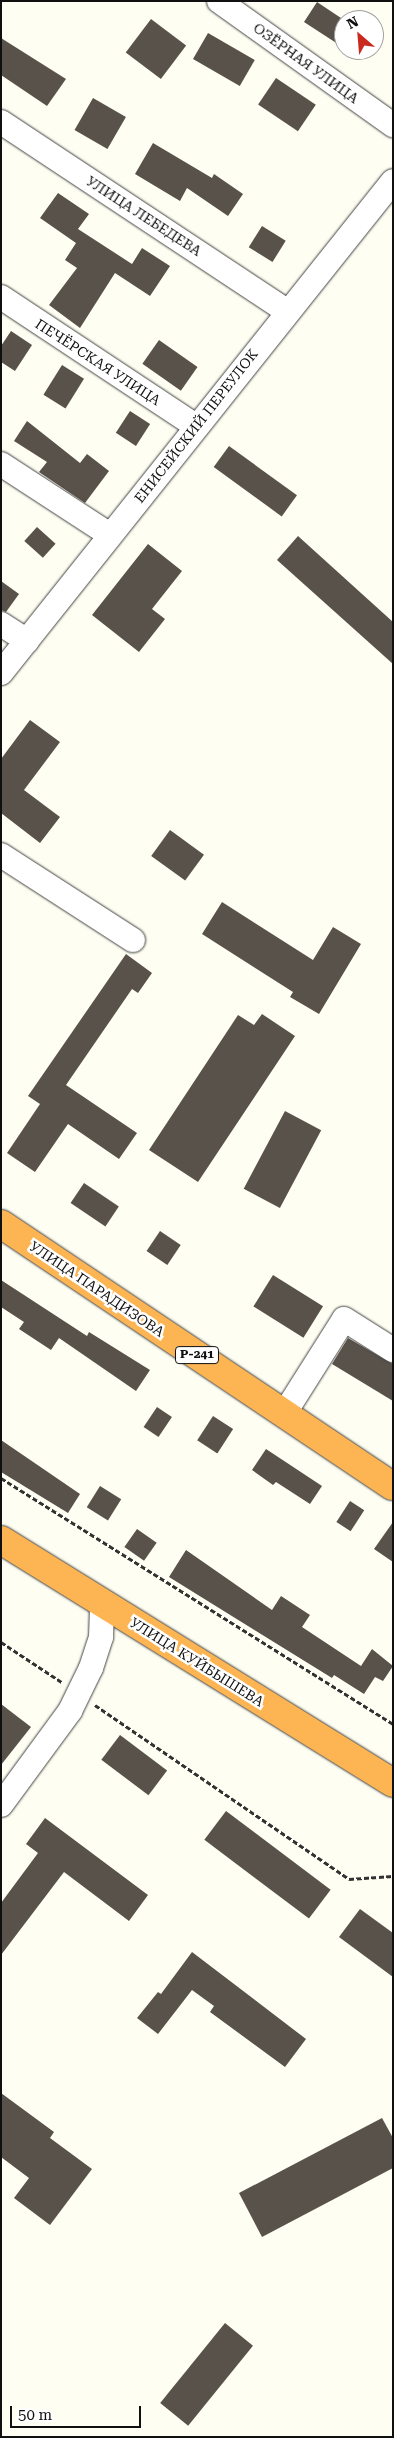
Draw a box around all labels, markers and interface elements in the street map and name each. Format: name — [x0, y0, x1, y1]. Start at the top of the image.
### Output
north arrow — [334, 10, 384, 60]
text: N — [344, 13, 361, 32]
street label: ОЗЁРНАЯ УЛИЦА — [250, 19, 362, 107]
street label: УЛИЦА ЛЕБЕДЕВА — [83, 172, 205, 260]
street label: ПЕЧЁРСКАЯ УЛИЦА — [32, 315, 164, 409]
street label: ЕНИСЕЙСКИЙ ПЕРЕУЛОК — [131, 346, 261, 506]
street label: УЛИЦА ПАРАДИЗОВА — [26, 1238, 168, 1340]
road number: Р-241 — [174, 1346, 220, 1364]
street label: УЛИЦА КУЙБЫШЕВА — [127, 1614, 267, 1710]
scale bar — [12, 2396, 144, 2428]
text: 50 m — [18, 2406, 52, 2424]

